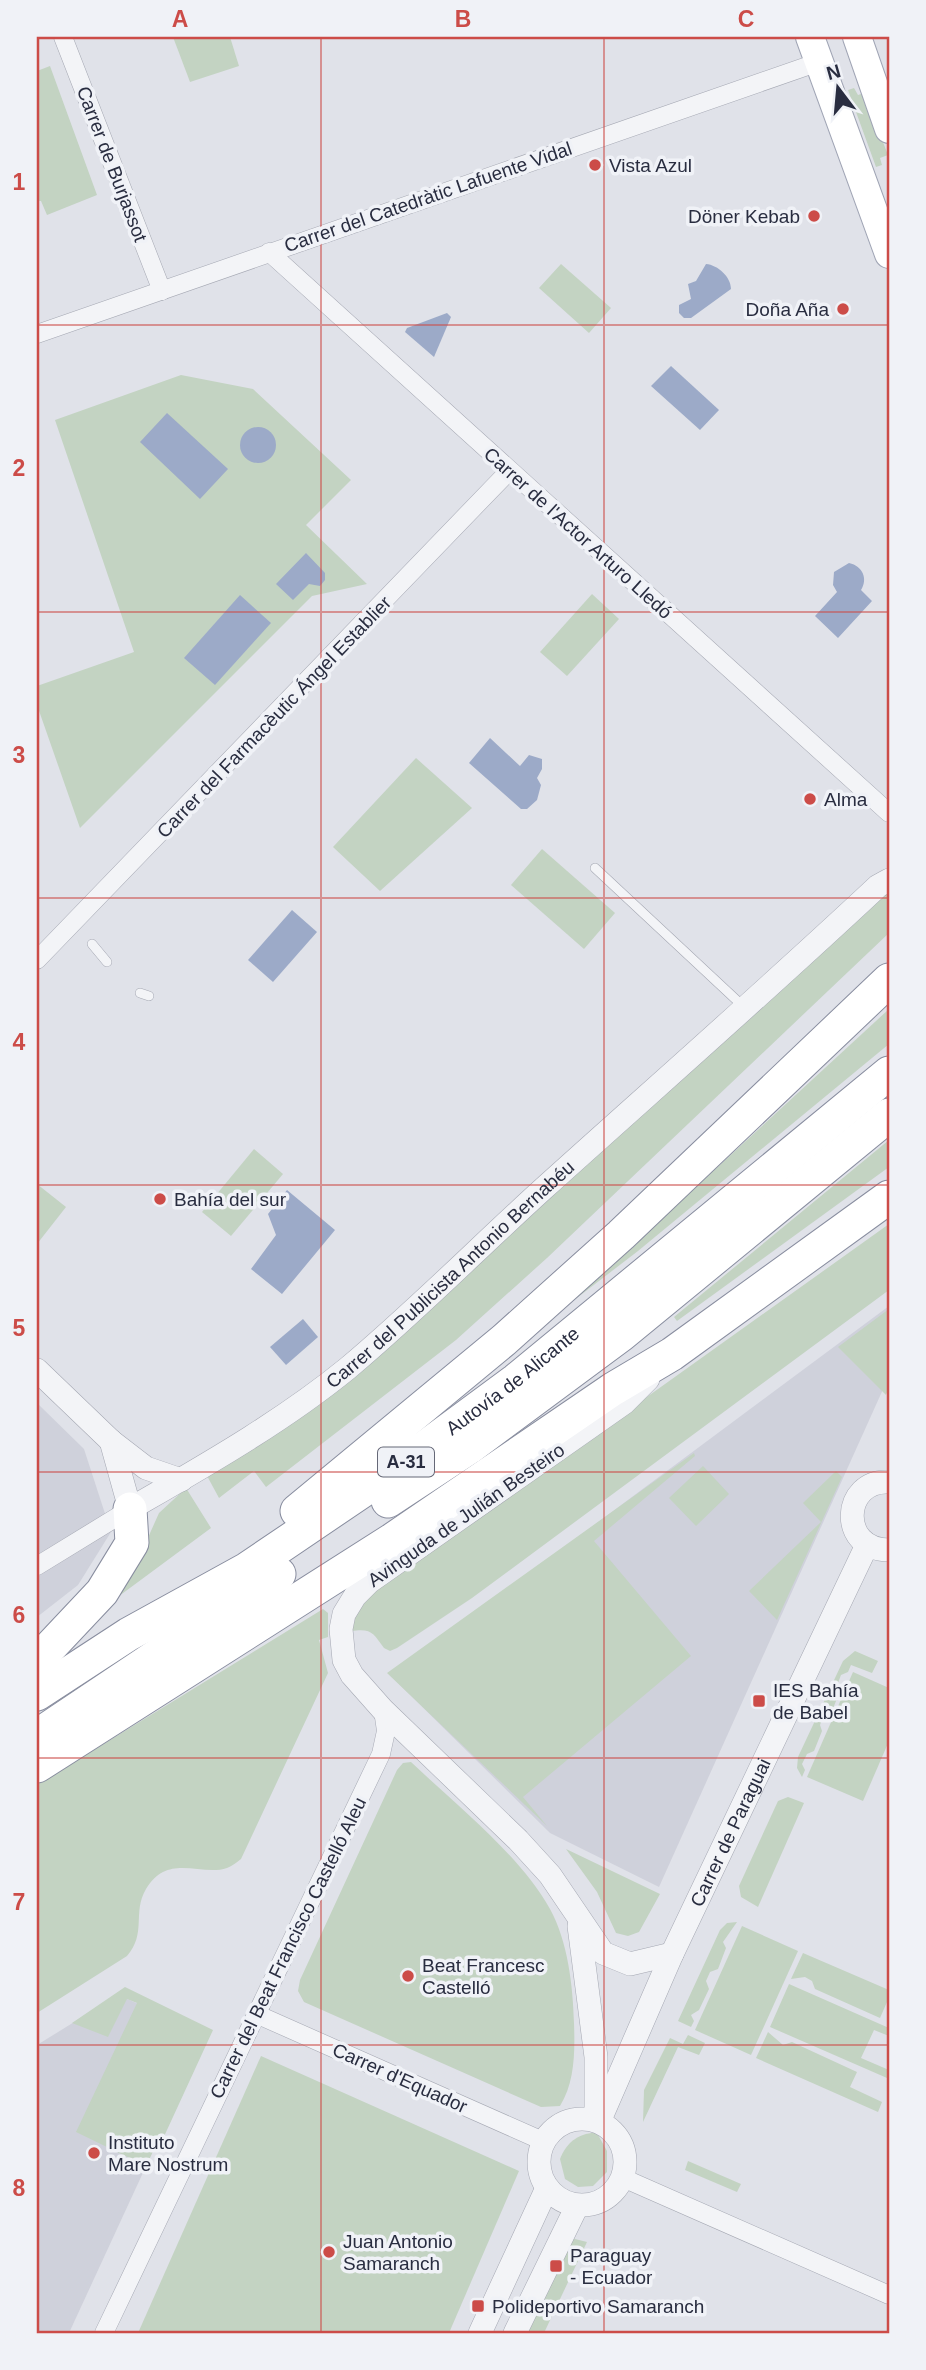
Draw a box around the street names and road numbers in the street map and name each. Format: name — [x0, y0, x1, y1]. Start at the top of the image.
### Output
street label: Carrer de Burjassot — [73, 83, 152, 245]
street label: Carrer del Catedràtic Lafuente Vidal — [281, 138, 575, 256]
street label: Carrer de l'Actor Arturo Lledó — [480, 443, 676, 623]
street label: Carrer del Farmacèutic Ángel Establier — [153, 591, 396, 842]
street label: Carrer del Publicista Antonio Bernabéu — [322, 1156, 578, 1392]
street label: Autovía de Alicante — [442, 1322, 583, 1439]
street label: Avinguda de Julián Besteiro — [364, 1439, 568, 1591]
road number: A-31 — [378, 1448, 434, 1476]
street label: Carrer de Paraguai — [686, 1755, 774, 1910]
street label: Carrer del Beat Francisco Castelló Aleu — [206, 1794, 370, 2102]
street label: Carrer d'Equador — [329, 2039, 471, 2117]

